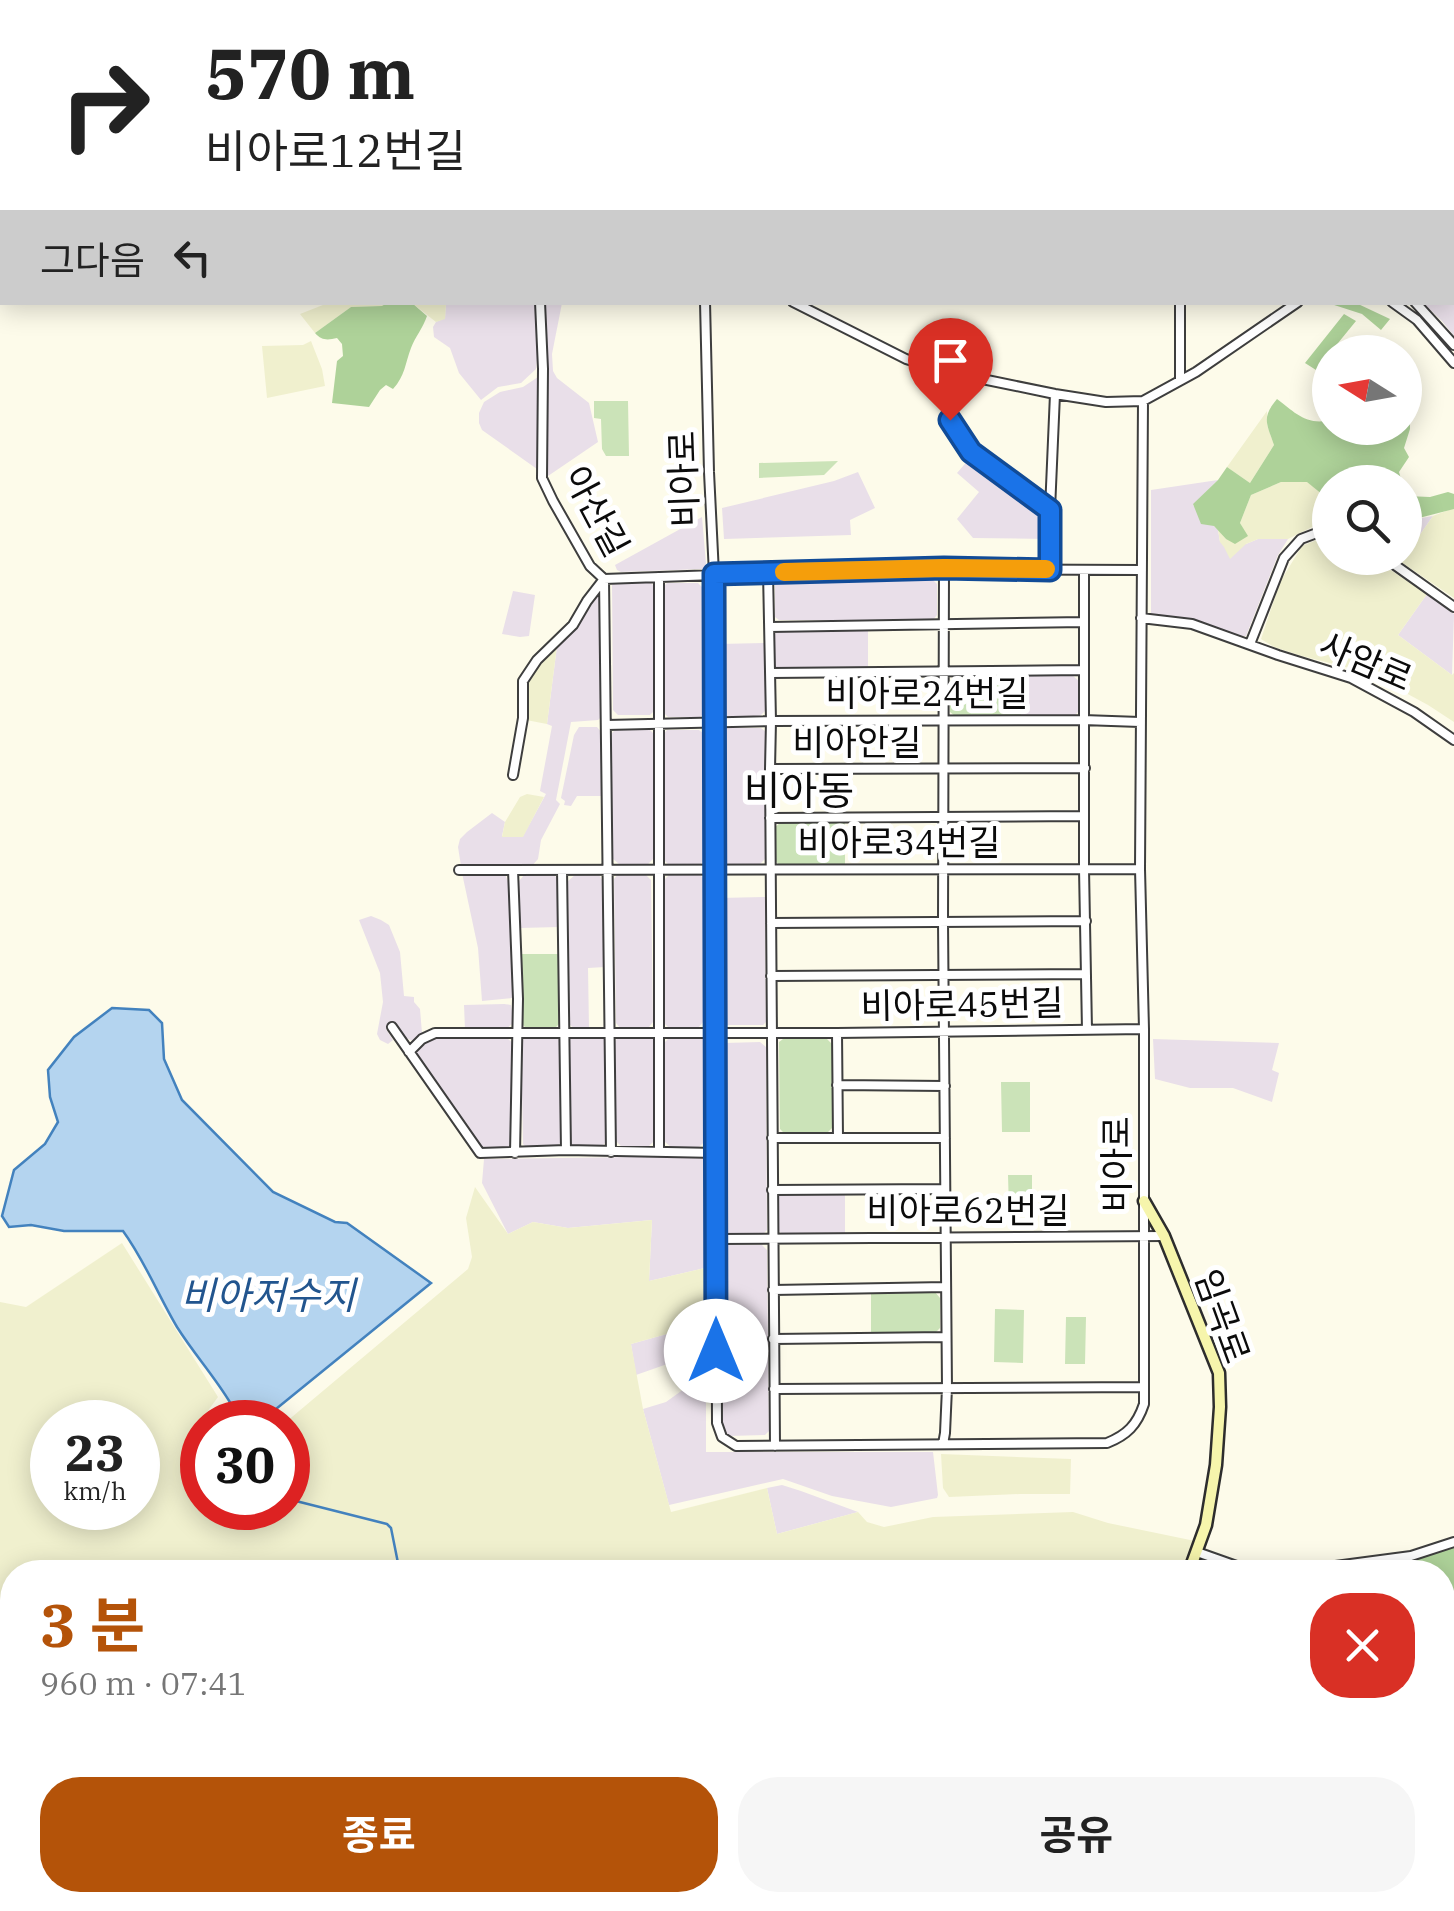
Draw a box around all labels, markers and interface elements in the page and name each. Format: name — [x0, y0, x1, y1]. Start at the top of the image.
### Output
text: 570 m — [205, 27, 415, 118]
icon: right — [40, 40, 170, 170]
text: 비아로12번길 — [205, 121, 466, 179]
icon: left — [165, 230, 220, 285]
text: 그다음 — [40, 235, 145, 284]
pin — [908, 318, 993, 421]
icon: arrive — [923, 333, 978, 388]
north arrow — [1312, 335, 1422, 445]
map controls — [1312, 335, 1422, 575]
street label: 비아로 — [658, 430, 708, 528]
street label: 아산길 — [554, 458, 640, 564]
button: search — [1312, 465, 1422, 575]
street label: 사암로 — [1313, 621, 1419, 701]
street label: 비아로24번길 — [825, 670, 1029, 716]
street label: 비아안길 — [793, 719, 921, 765]
district label: 비아동 — [744, 764, 854, 816]
street label: 비아로34번길 — [797, 819, 1001, 865]
street label: 비아로45번길 — [860, 979, 1064, 1029]
street label: 비아로 — [1093, 1116, 1139, 1212]
street label: 비아로62번길 — [866, 1187, 1070, 1233]
street label: 임곡로 — [1185, 1263, 1261, 1369]
water label: 비아저수지 — [181, 1270, 358, 1319]
position arrow — [664, 1299, 768, 1403]
speed limit sign: 30 — [180, 1400, 310, 1530]
text: 23 — [65, 1420, 125, 1485]
text: km/h — [63, 1474, 127, 1507]
text: 3 분 — [40, 1585, 145, 1664]
button: close — [1310, 1593, 1415, 1698]
text: 960 m · 07:41 — [40, 1662, 247, 1704]
button: 종료 — [40, 1777, 718, 1892]
button: 공유 — [738, 1777, 1415, 1892]

